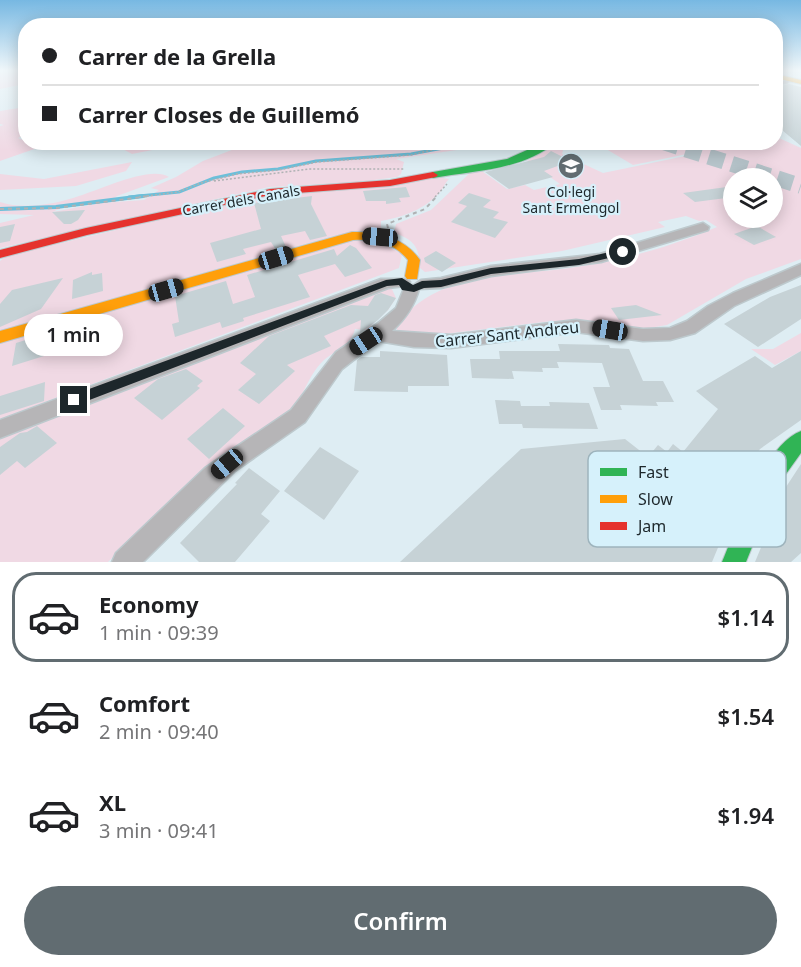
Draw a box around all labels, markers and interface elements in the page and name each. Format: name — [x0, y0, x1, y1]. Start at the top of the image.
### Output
text: Carrer de la Grella — [78, 41, 276, 71]
text: Carrer Closes de Guillemó — [78, 99, 360, 129]
school or university icon: Col·legi Sant Ermengol — [556, 151, 586, 181]
map controls — [723, 168, 783, 228]
button: layers — [723, 168, 783, 228]
street label: Carrer dels Canals — [181, 180, 302, 220]
place label: Col·legi Sant Ermengol — [523, 182, 619, 217]
car — [361, 226, 399, 248]
route start — [609, 238, 636, 265]
car — [256, 244, 296, 272]
car — [146, 276, 186, 304]
callout: 1 min — [25, 313, 124, 355]
street label: Carrer Sant Andreu — [434, 316, 580, 352]
car — [591, 318, 629, 342]
text: 1 min — [46, 321, 101, 348]
car — [346, 324, 386, 358]
route end — [60, 386, 87, 413]
car — [207, 446, 247, 482]
legend — [588, 451, 786, 547]
text: Fast — [638, 461, 669, 483]
text: Slow — [638, 488, 673, 510]
text: Jam — [636, 515, 666, 537]
text: Economy — [99, 589, 198, 619]
icon: car — [27, 590, 81, 644]
text: $1.14 — [718, 602, 774, 632]
text: 1 min · 09:39 — [99, 619, 219, 646]
text: Comfort — [99, 688, 190, 718]
icon: car — [27, 689, 81, 743]
text: $1.54 — [718, 701, 774, 731]
text: 2 min · 09:40 — [99, 718, 219, 745]
text: XL — [99, 787, 126, 817]
icon: car — [27, 788, 81, 842]
text: $1.94 — [718, 800, 774, 830]
text: 3 min · 09:41 — [99, 817, 219, 844]
button: Confirm — [24, 886, 777, 955]

